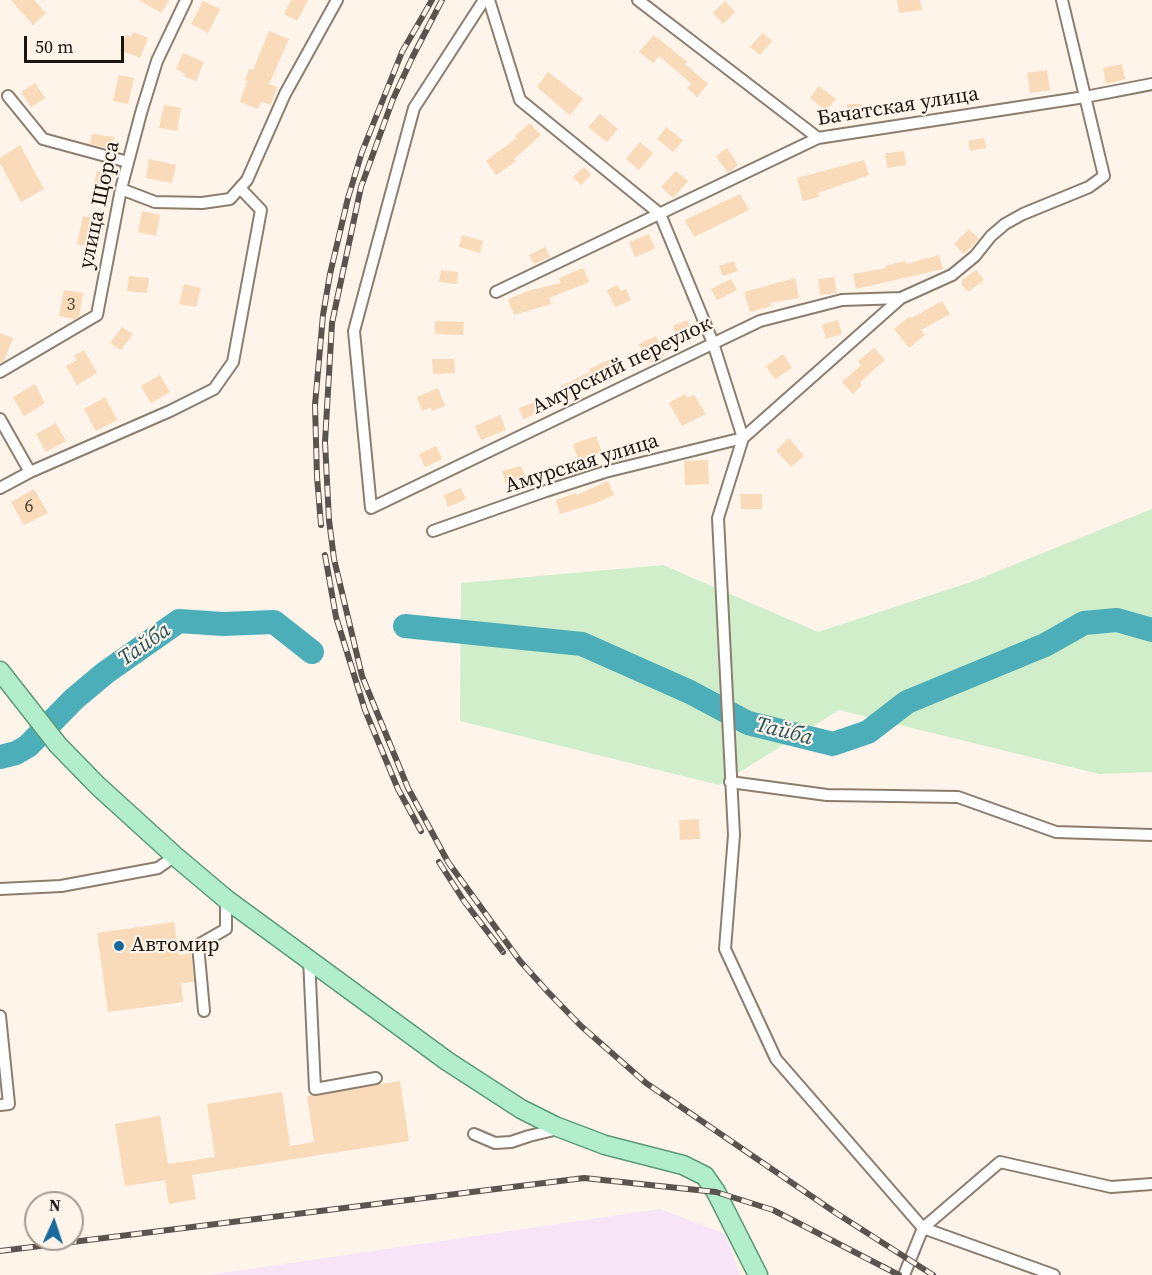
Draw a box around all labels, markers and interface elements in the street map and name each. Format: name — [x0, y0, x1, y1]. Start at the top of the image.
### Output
scale bar — [27, 24, 128, 62]
text: 50 m — [35, 34, 73, 59]
street label: Бачатская улица — [815, 82, 981, 132]
street label: улица Щорса — [74, 139, 126, 271]
house number: 3 — [67, 294, 75, 316]
street label: Амурский переулок — [528, 312, 716, 420]
street label: Амурская улица — [502, 429, 662, 499]
house number: 6 — [25, 496, 33, 518]
water label: Тайба — [114, 618, 176, 672]
water label: Тайба — [753, 712, 815, 752]
place label: Автомир — [131, 933, 220, 959]
marker: Автомир — [112, 939, 126, 953]
north arrow — [24, 1191, 84, 1251]
text: N — [48, 1194, 61, 1216]

